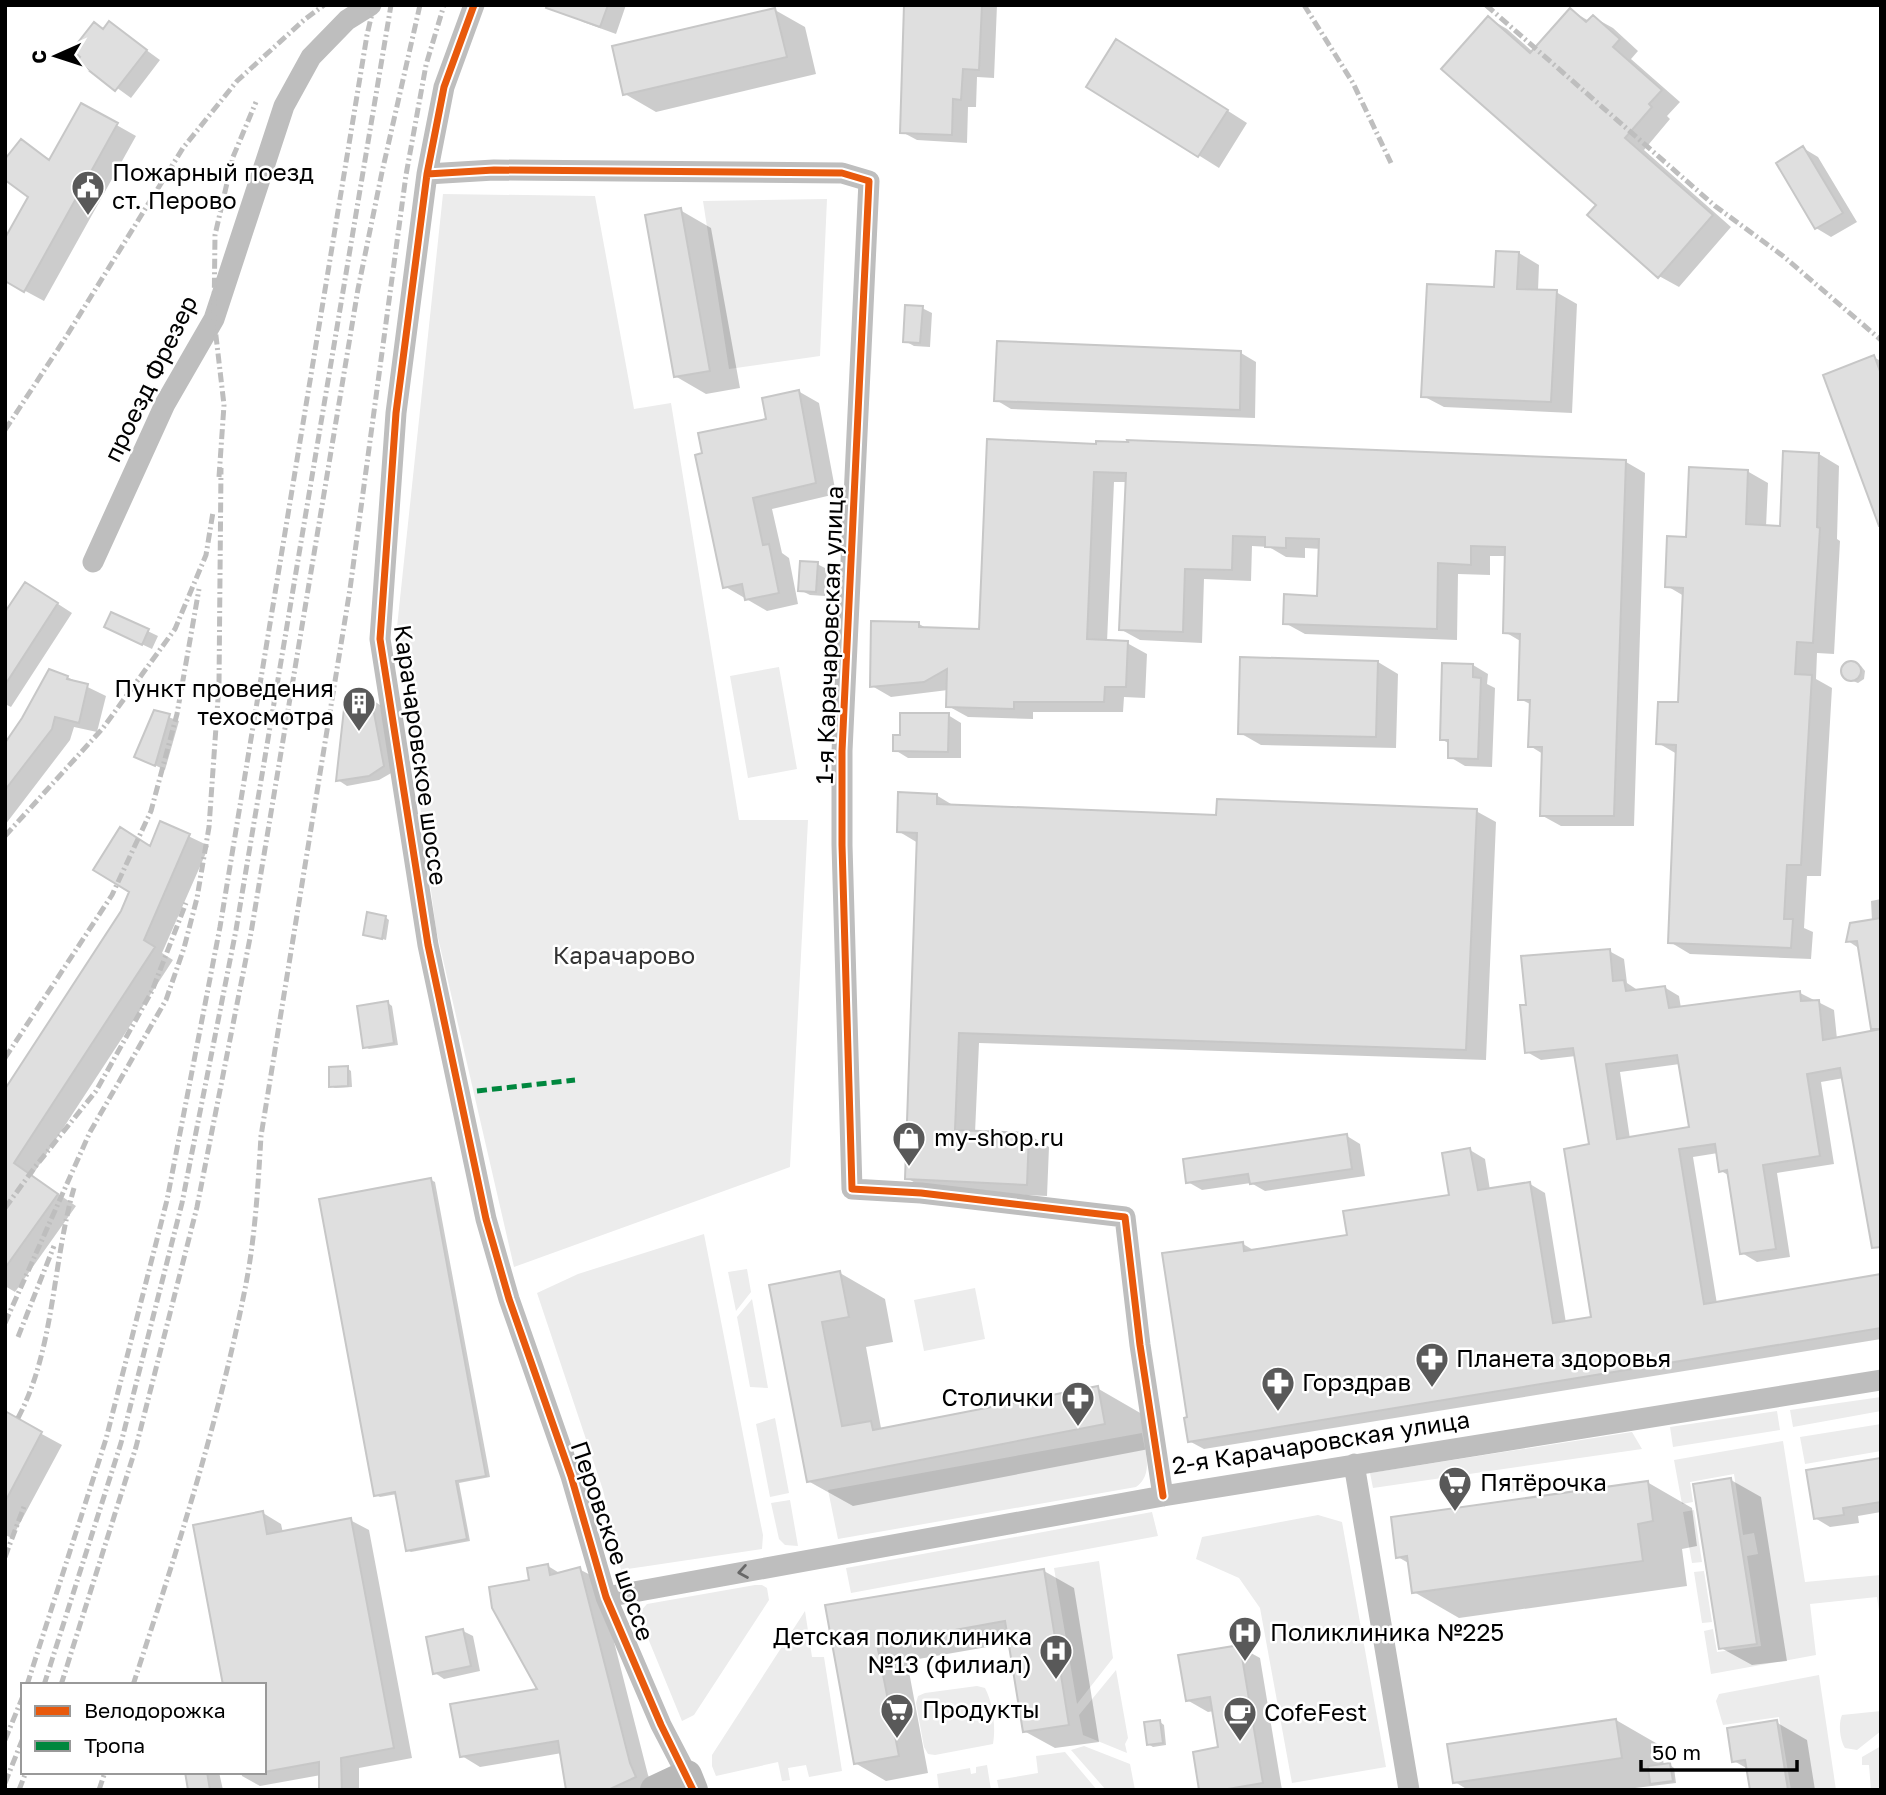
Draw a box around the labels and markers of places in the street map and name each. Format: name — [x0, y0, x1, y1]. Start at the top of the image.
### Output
place label: Пожарный поезд ст. Перово — [112, 157, 314, 214]
public building icon: Пожарный поезд ст. Перово — [69, 168, 107, 217]
place label: Пункт проведения техосмотра — [114, 673, 334, 730]
building icon: Пункт проведения техосмотра — [340, 684, 378, 733]
shop icon: my-shop.ru — [890, 1119, 928, 1168]
place label: my-shop.ru — [934, 1122, 1064, 1151]
pharmacy icon: Планета здоровья — [1413, 1340, 1451, 1389]
place label: Планета здоровья — [1456, 1343, 1671, 1372]
pharmacy icon: Горздрав — [1259, 1364, 1297, 1413]
place label: Горздрав — [1302, 1367, 1411, 1396]
pharmacy icon: Столички — [1059, 1379, 1097, 1428]
place label: Столички — [942, 1382, 1054, 1411]
supermarket icon: Пятёрочка — [1436, 1464, 1474, 1513]
place label: Пятёрочка — [1480, 1467, 1607, 1496]
hospital icon: Поликлиника №225 — [1226, 1614, 1264, 1663]
place label: Поликлиника №225 — [1270, 1617, 1504, 1646]
place label: Детская поликлиника №13 (филиал) — [773, 1621, 1032, 1678]
hospital icon: Детская поликлиника №13 (филиал) — [1037, 1632, 1075, 1681]
supermarket icon: Продукты — [878, 1691, 916, 1740]
place label: Продукты — [922, 1694, 1040, 1723]
cafe icon: CofeFest — [1221, 1694, 1259, 1743]
place label: CofeFest — [1264, 1697, 1367, 1726]

